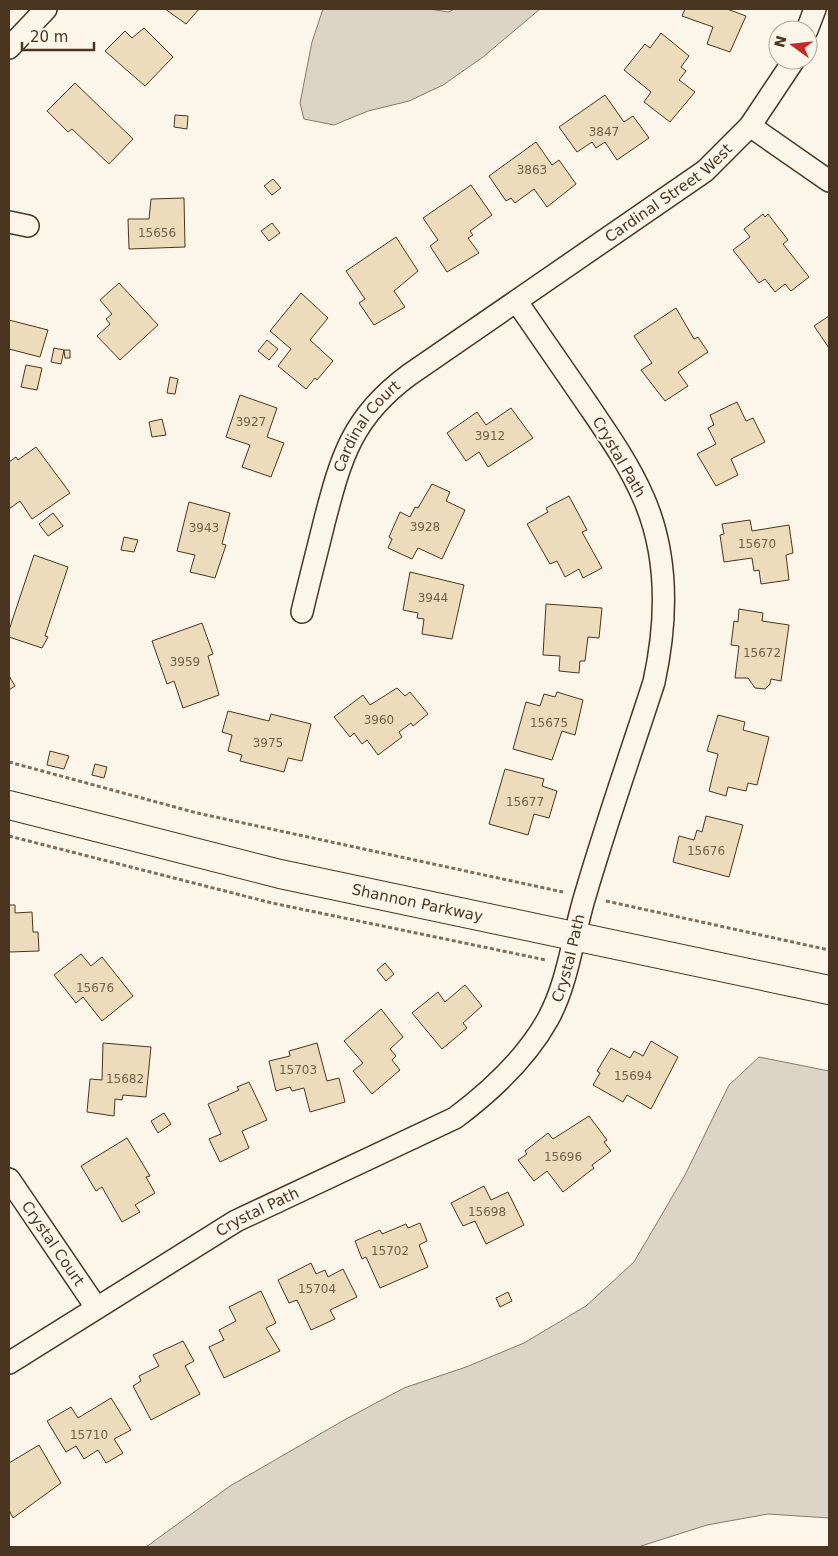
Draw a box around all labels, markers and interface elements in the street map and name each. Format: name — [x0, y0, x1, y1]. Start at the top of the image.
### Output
scale bar — [22, 20, 95, 52]
north arrow — [768, 20, 818, 70]
text: 20 m — [30, 28, 68, 46]
text: N — [771, 34, 790, 49]
house number: 3847 — [589, 125, 619, 139]
street label: Cardinal Street West — [601, 140, 736, 246]
house number: 3863 — [517, 163, 547, 177]
house number: 15656 — [138, 226, 176, 240]
street label: Cardinal Court — [330, 377, 404, 475]
street label: Crystal Path — [589, 413, 649, 501]
house number: 3927 — [236, 415, 266, 429]
house number: 3912 — [475, 429, 505, 443]
house number: 3928 — [410, 520, 440, 534]
house number: 3943 — [189, 521, 219, 535]
house number: 15670 — [738, 537, 776, 551]
house number: 3944 — [418, 591, 448, 605]
house number: 15672 — [743, 646, 781, 660]
house number: 3959 — [170, 655, 200, 669]
house number: 3960 — [364, 713, 394, 727]
house number: 15675 — [530, 716, 568, 730]
house number: 3975 — [253, 736, 283, 750]
house number: 15677 — [506, 795, 544, 809]
house number: 15676 — [687, 844, 725, 858]
street label: Shannon Parkway — [350, 880, 485, 926]
street label: Crystal Path — [548, 912, 589, 1005]
house number: 15676 — [76, 981, 114, 995]
house number: 15703 — [279, 1063, 317, 1077]
house number: 15694 — [614, 1069, 652, 1083]
house number: 15682 — [106, 1072, 144, 1086]
house number: 15696 — [544, 1150, 582, 1164]
street label: Crystal Path — [213, 1184, 302, 1240]
street label: Crystal Court — [18, 1198, 88, 1289]
house number: 15698 — [468, 1205, 506, 1219]
house number: 15702 — [371, 1244, 409, 1258]
house number: 15704 — [298, 1282, 336, 1296]
house number: 15710 — [70, 1428, 108, 1442]

